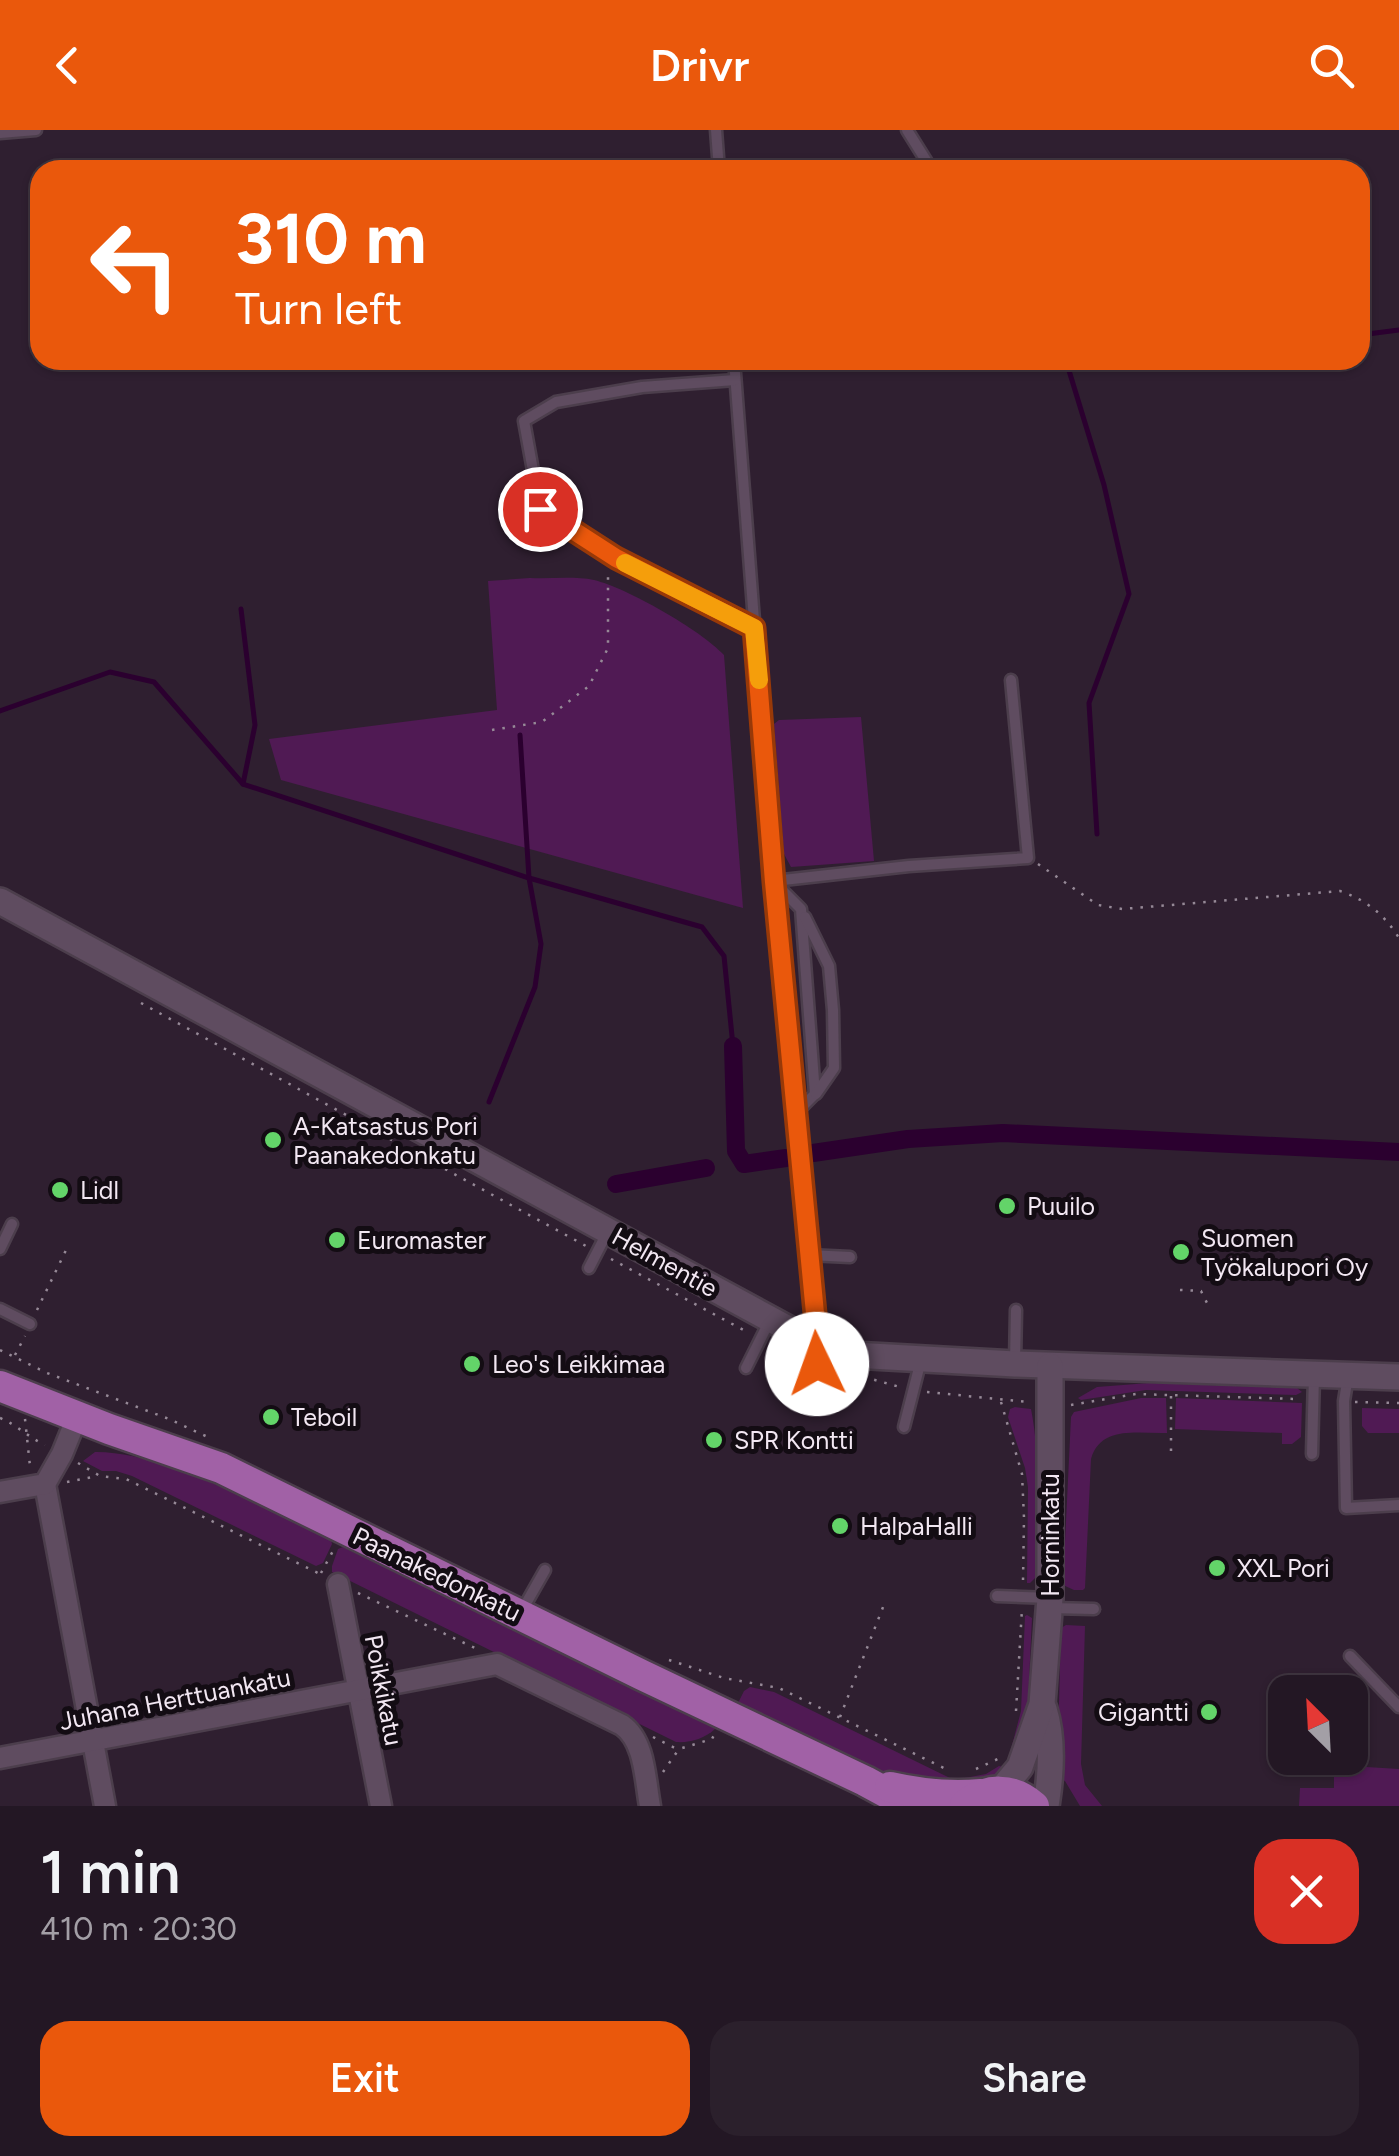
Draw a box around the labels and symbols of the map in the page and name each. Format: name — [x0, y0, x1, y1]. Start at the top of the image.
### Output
pin — [498, 467, 583, 552]
place label: A-Katsastus Pori Paanakedonkatu — [293, 1111, 478, 1170]
marker: A-Katsastus Pori Paanakedonkatu — [262, 1129, 284, 1151]
place label: Lidl — [80, 1175, 119, 1205]
marker: Lidl — [49, 1179, 71, 1201]
place label: Puuilo — [1027, 1191, 1095, 1221]
marker: Puuilo — [996, 1195, 1018, 1217]
street label: Helmentie — [607, 1221, 723, 1303]
place label: Suomen Työkalupori Oy — [1201, 1223, 1368, 1282]
place label: Euromaster — [357, 1225, 486, 1255]
marker: Euromaster — [326, 1229, 348, 1251]
marker: Suomen Työkalupori Oy — [1170, 1241, 1192, 1263]
position arrow — [765, 1312, 869, 1416]
place label: Leo's Leikkimaa — [492, 1349, 665, 1379]
marker: Leo's Leikkimaa — [461, 1353, 483, 1375]
place label: Teboil — [291, 1402, 357, 1432]
marker: Teboil — [260, 1406, 282, 1428]
place label: SPR Kontti — [734, 1425, 854, 1455]
marker: SPR Kontti — [703, 1429, 725, 1451]
street label: Horninkatu — [1035, 1473, 1065, 1597]
place label: HalpaHalli — [860, 1511, 973, 1541]
marker: HalpaHalli — [829, 1515, 851, 1537]
street label: Paanakedonkatu — [348, 1520, 526, 1628]
place label: XXL Pori — [1237, 1553, 1330, 1583]
marker: XXL Pori — [1206, 1557, 1228, 1579]
street label: Poikkikatu — [359, 1632, 409, 1748]
street label: Juhana Herttuankatu — [57, 1662, 293, 1736]
north arrow — [1268, 1675, 1368, 1775]
place label: Gigantti — [1098, 1697, 1189, 1727]
marker: Gigantti — [1198, 1701, 1220, 1723]

